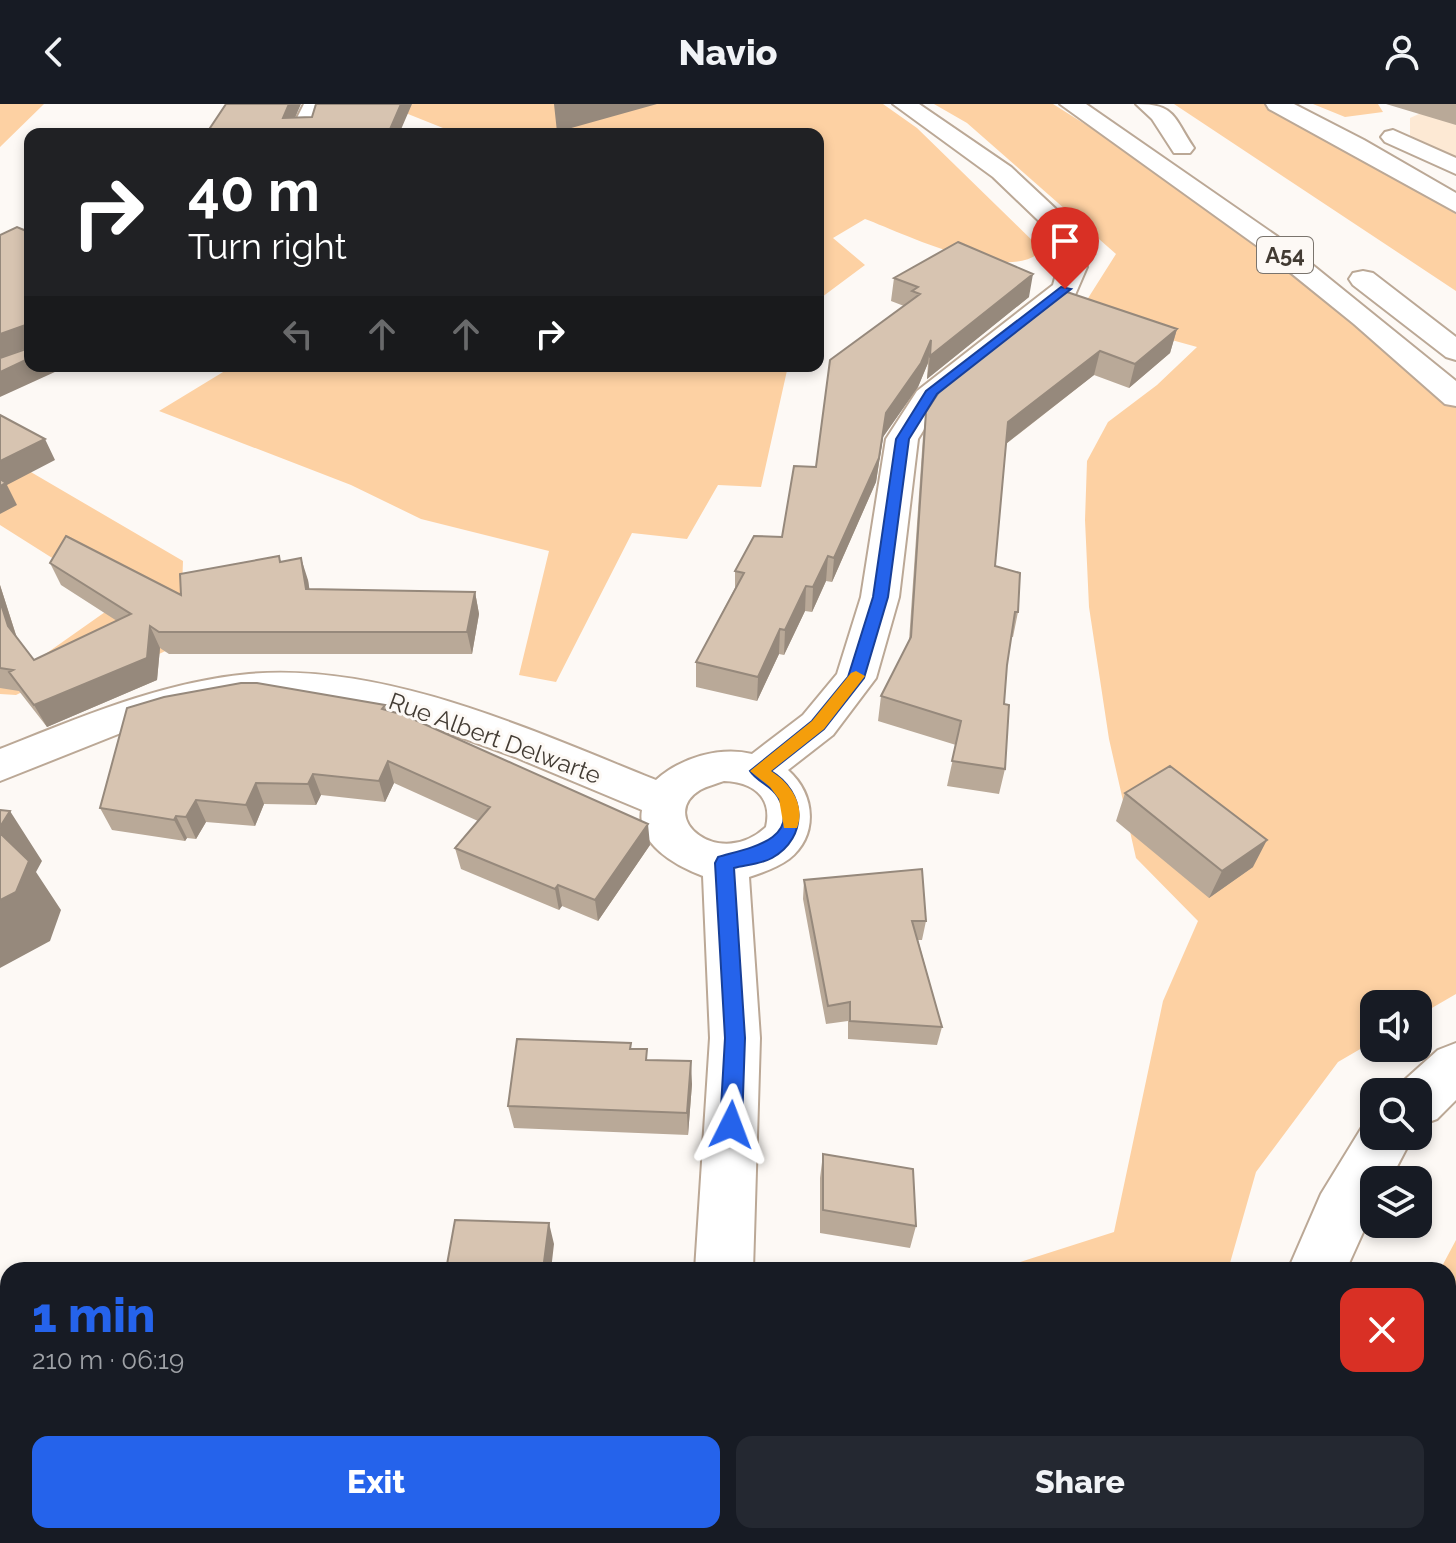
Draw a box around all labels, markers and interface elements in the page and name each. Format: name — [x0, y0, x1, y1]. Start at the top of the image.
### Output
icon: back — [32, 30, 76, 74]
icon: person — [1380, 30, 1424, 74]
text: Navio — [678, 31, 778, 73]
text: 40 m — [188, 158, 320, 224]
icon: right — [56, 160, 160, 264]
pin — [1031, 207, 1099, 289]
icon: arrive — [1043, 219, 1087, 263]
text: Turn right — [188, 225, 347, 267]
road number: A54 — [1257, 237, 1313, 273]
icon: left — [276, 312, 320, 356]
icon: ahead — [360, 312, 404, 356]
icon: ahead — [444, 312, 488, 356]
icon: right — [528, 312, 572, 356]
street label: Rue Albert Delwarte — [385, 686, 605, 790]
map controls — [1360, 990, 1432, 1238]
button: sound — [1360, 990, 1432, 1062]
button: search — [1360, 1078, 1432, 1150]
position arrow — [689, 1083, 773, 1167]
button: layers — [1360, 1166, 1432, 1238]
text: 1 min — [32, 1287, 155, 1343]
button: close — [1340, 1288, 1424, 1372]
text: 210 m · 06:19 — [32, 1345, 184, 1375]
button: Exit — [32, 1436, 720, 1528]
button: Share — [736, 1436, 1424, 1528]

